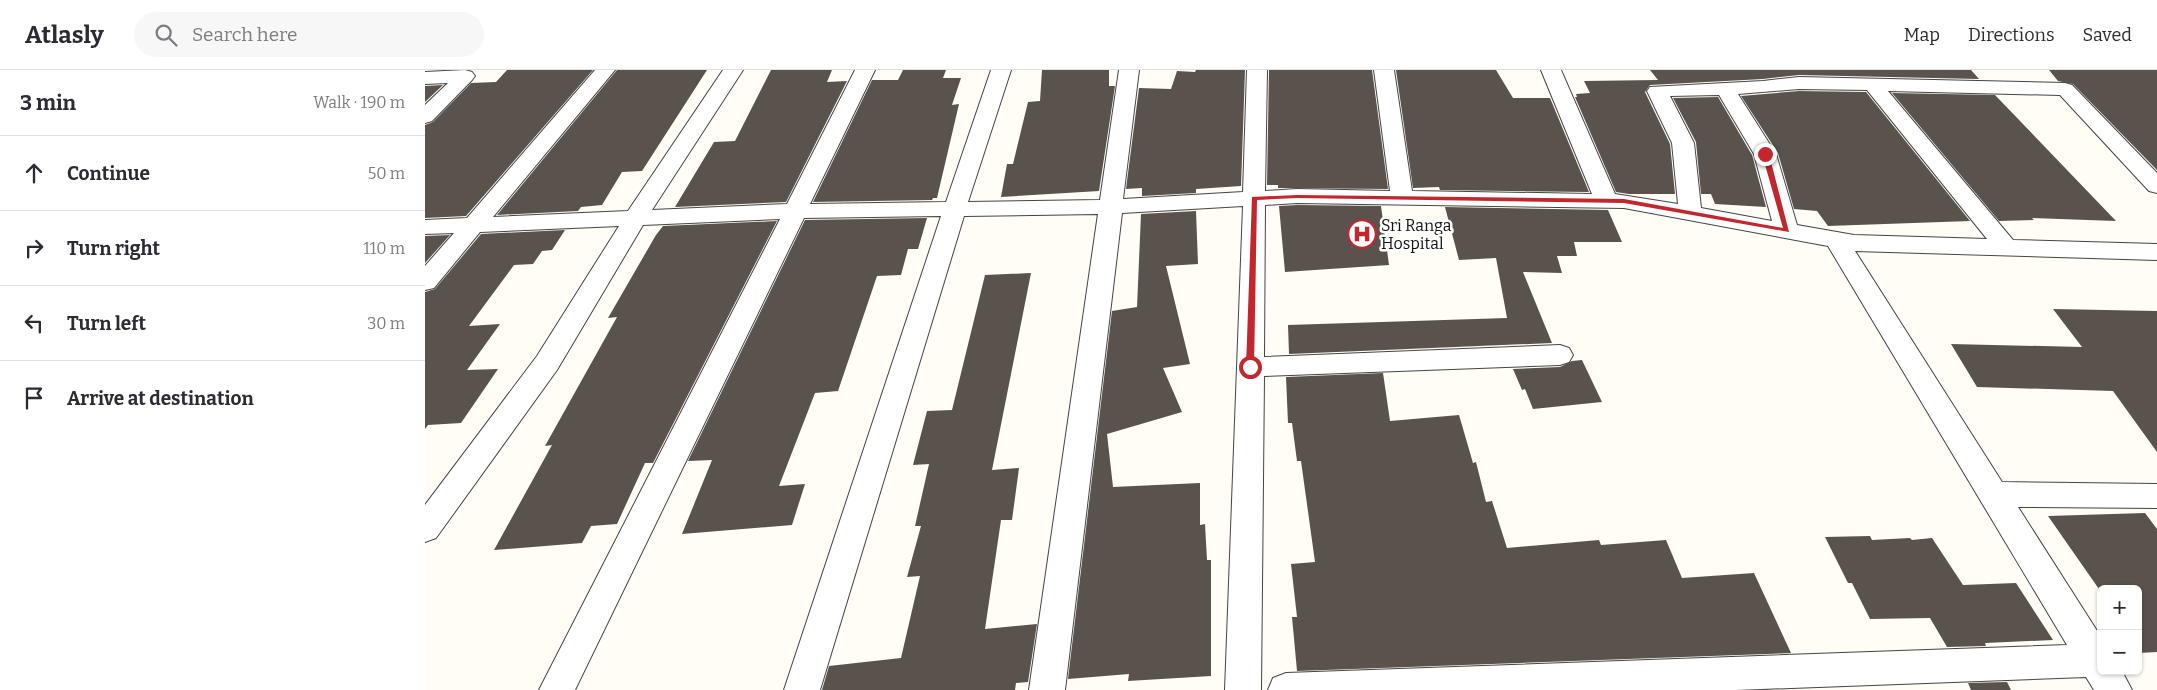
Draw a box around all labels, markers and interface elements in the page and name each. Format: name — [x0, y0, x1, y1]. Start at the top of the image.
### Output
search box — [134, 12, 484, 57]
text: Atlasly — [25, 21, 104, 49]
icon: search — [152, 21, 180, 49]
text: Search here — [192, 23, 297, 46]
text: Map — [1904, 24, 1940, 46]
text: Directions — [1968, 24, 2055, 46]
text: Saved — [2083, 24, 2132, 46]
text: 3 min — [20, 90, 76, 116]
text: Walk · 190 m — [313, 93, 405, 112]
route end — [1754, 143, 1777, 166]
icon: ahead — [20, 159, 48, 187]
text: Continue — [67, 162, 150, 185]
text: 50 m — [368, 164, 405, 183]
place label: Sri Ranga Hospital — [1381, 216, 1452, 253]
hospital icon: Sri Ranga Hospital — [1347, 219, 1377, 249]
icon: right — [20, 234, 48, 262]
text: Turn right — [67, 237, 160, 260]
text: 110 m — [363, 239, 405, 258]
icon: left — [20, 309, 48, 337]
text: Turn left — [67, 312, 146, 335]
text: 30 m — [367, 314, 405, 333]
route start — [1239, 356, 1262, 379]
icon: arrive — [20, 384, 48, 412]
text: Arrive at destination — [67, 387, 254, 410]
map controls — [2097, 585, 2142, 675]
button: + — [2097, 585, 2142, 630]
button: − — [2097, 630, 2142, 675]

